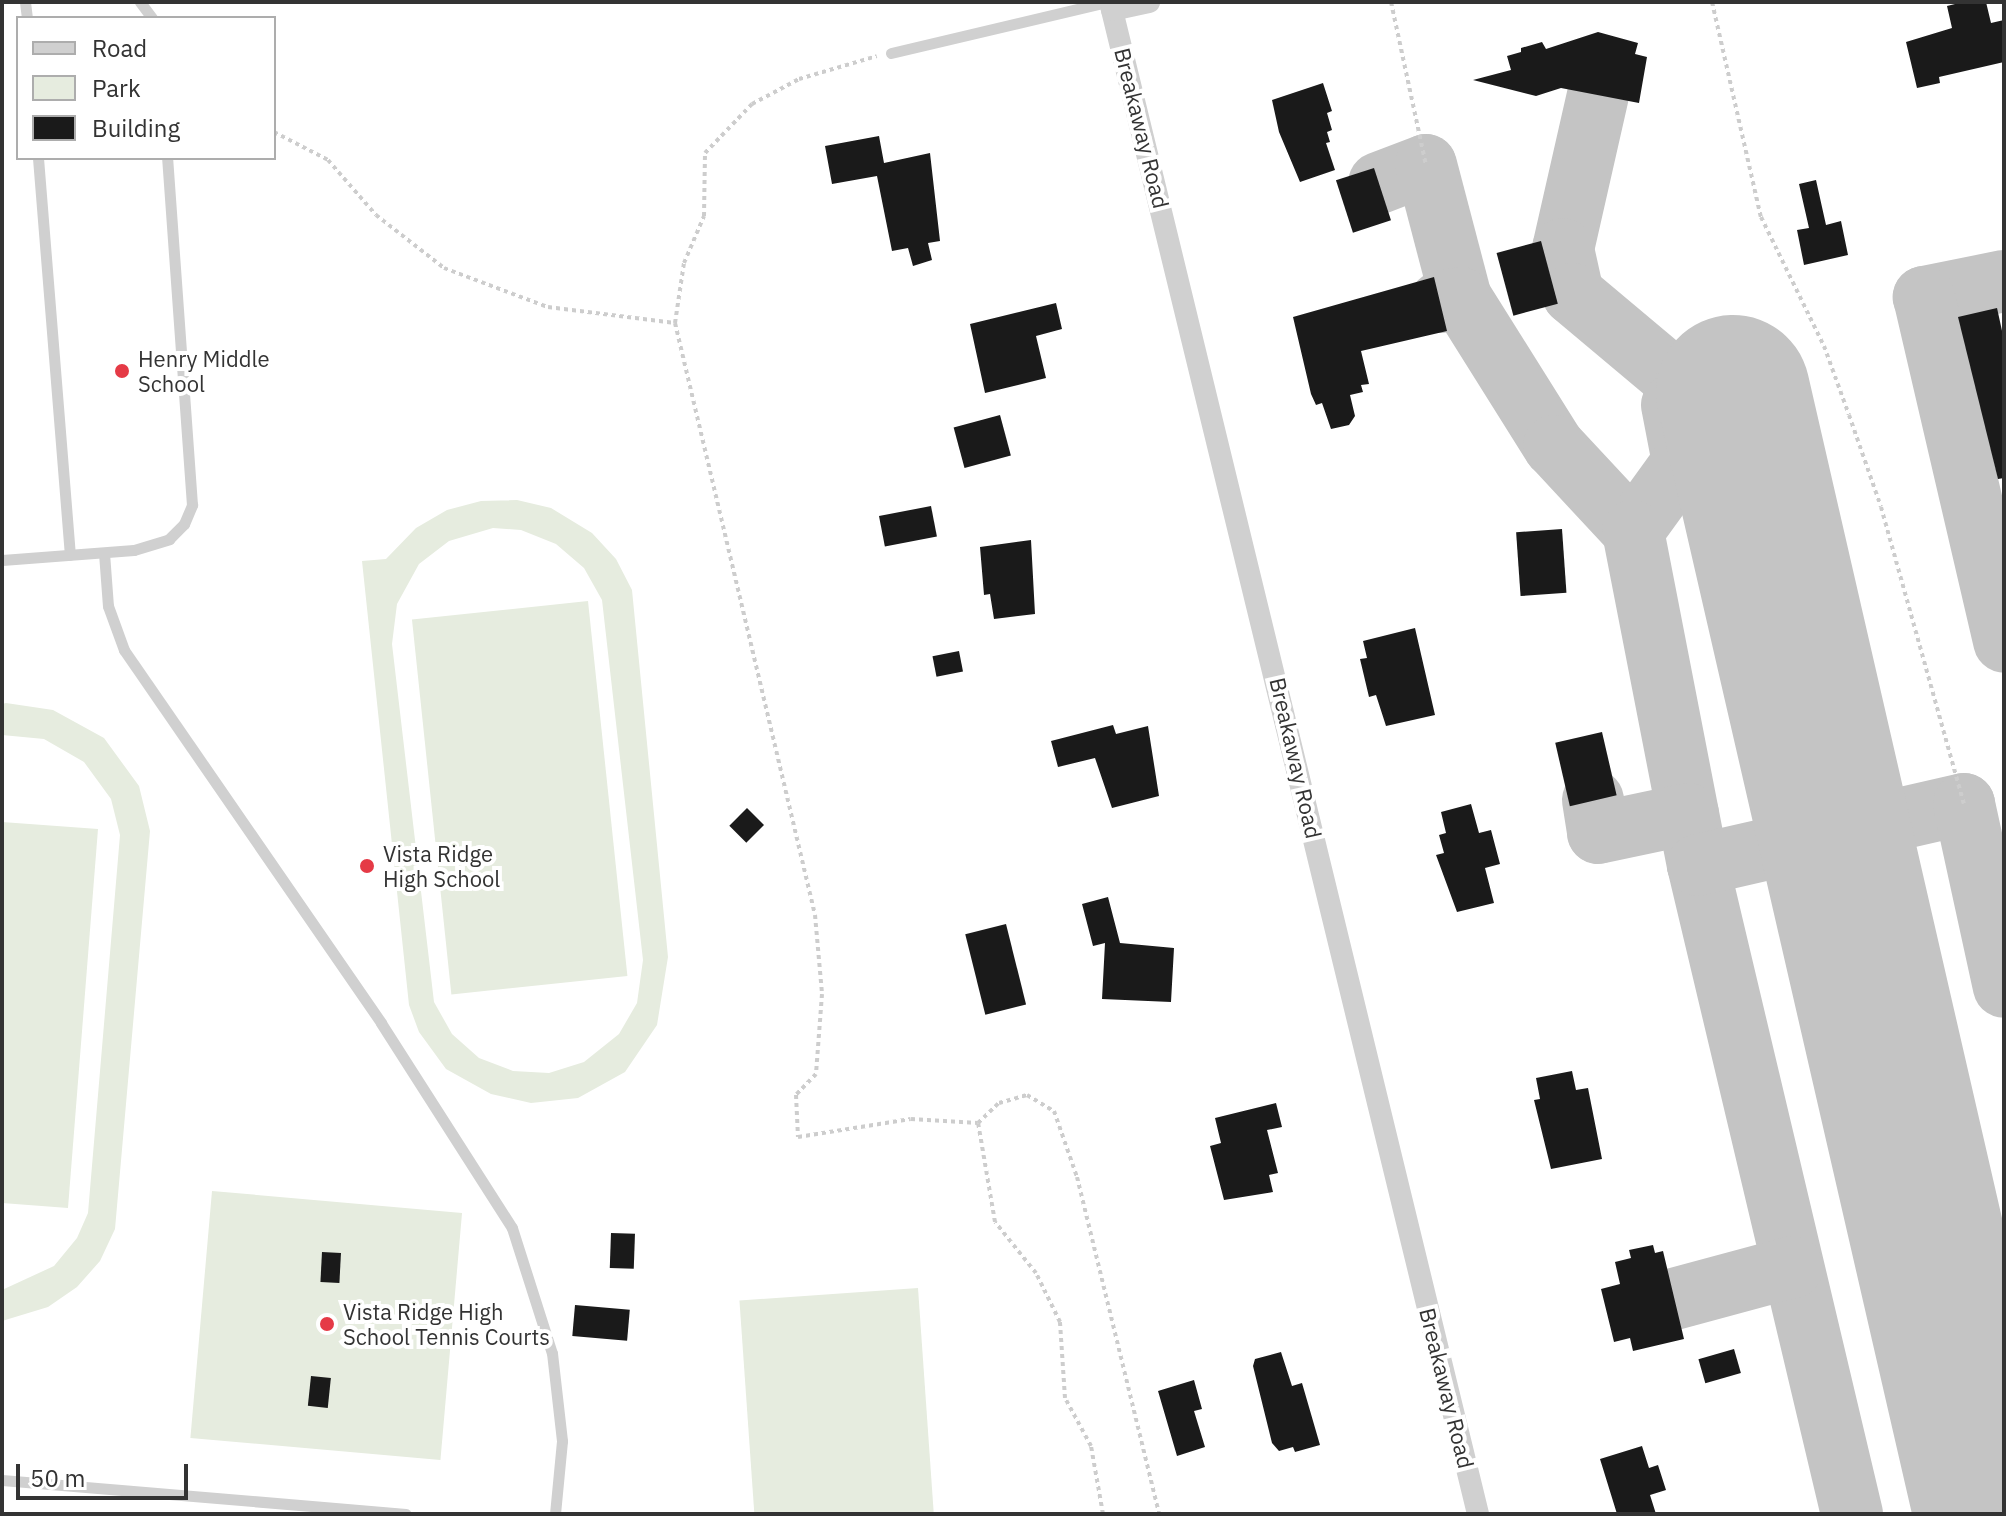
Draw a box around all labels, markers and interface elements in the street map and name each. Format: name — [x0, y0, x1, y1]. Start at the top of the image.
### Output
legend — [16, 16, 276, 160]
text: Road — [92, 32, 147, 64]
street label: Breakaway Road — [1109, 45, 1175, 211]
text: Park — [92, 72, 141, 104]
text: Building — [92, 112, 180, 144]
place label: Henry Middle School — [138, 345, 270, 396]
marker: Henry Middle School — [113, 362, 131, 380]
street label: Breakaway Road — [1265, 675, 1327, 841]
place label: Vista Ridge High School — [383, 840, 500, 892]
marker: Vista Ridge High School — [358, 857, 376, 875]
place label: Vista Ridge High School Tennis Courts — [343, 1298, 550, 1350]
street label: Breakaway Road — [1414, 1305, 1480, 1471]
marker: Vista Ridge High School Tennis Courts — [318, 1315, 336, 1333]
scale bar — [20, 1448, 192, 1498]
text: 50 m — [30, 1462, 85, 1494]

